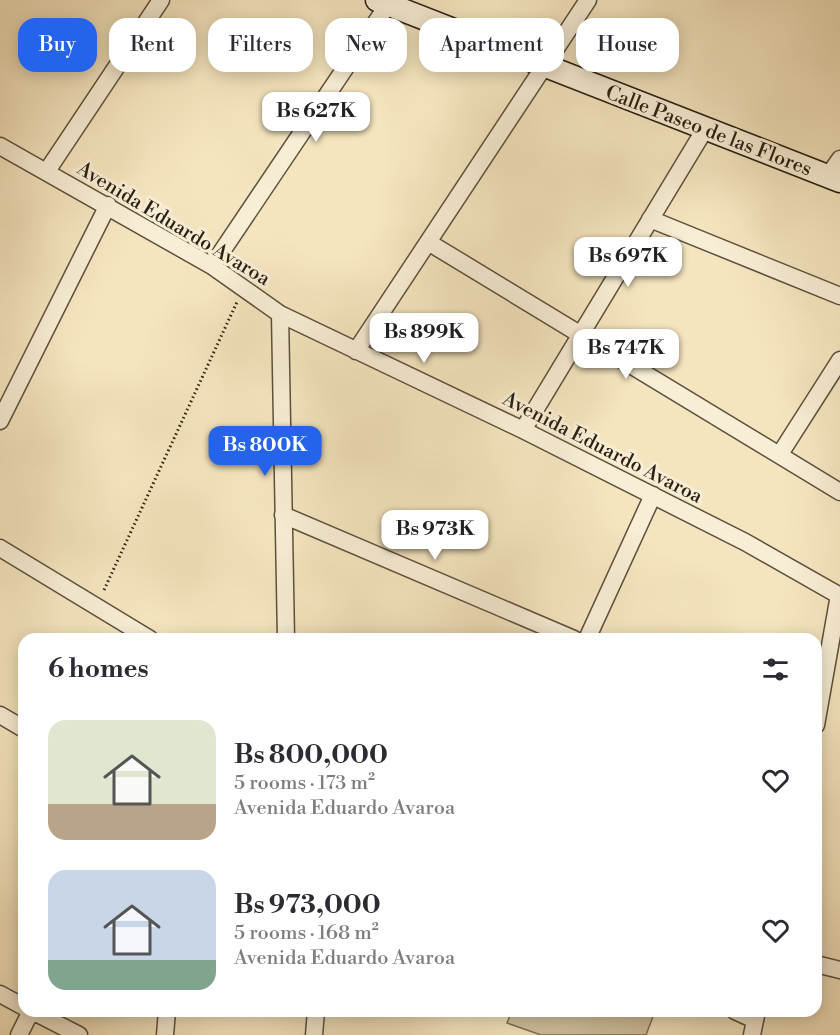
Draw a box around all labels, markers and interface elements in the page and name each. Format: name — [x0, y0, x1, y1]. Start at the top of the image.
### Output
chip: Buy — [18, 18, 97, 72]
chip: Rent — [109, 18, 196, 72]
chip: Filters — [208, 18, 313, 72]
chip: New — [325, 18, 407, 72]
chip: Apartment — [419, 18, 564, 72]
chip: House — [576, 18, 679, 72]
street label: Calle Paseo de las Flores — [602, 80, 815, 182]
pin: Bs 627K — [261, 92, 371, 143]
text: Bs 627K — [276, 99, 356, 124]
street label: Avenida Eduardo Avaroa — [71, 156, 275, 292]
pin: Bs 697K — [573, 237, 683, 288]
text: Bs 697K — [588, 244, 668, 269]
pin: Bs 899K — [369, 313, 479, 364]
text: Bs 899K — [384, 320, 464, 345]
pin: Bs 747K — [571, 329, 681, 380]
text: Bs 747K — [587, 336, 665, 361]
street label: Avenida Eduardo Avaroa — [497, 387, 707, 510]
pin: Bs 800K — [210, 426, 320, 477]
text: Bs 800K — [223, 433, 307, 458]
pin: Bs 973K — [380, 510, 490, 561]
text: Bs 973K — [395, 517, 475, 542]
text: 6 homes — [48, 653, 149, 685]
icon: filters — [759, 653, 792, 686]
text: Bs 800,000 — [234, 739, 388, 771]
icon: home — [96, 744, 168, 816]
icon: heart — [759, 764, 792, 797]
text: 5 rooms · 173 m² — [234, 771, 375, 796]
text: Avenida Eduardo Avaroa — [234, 796, 455, 821]
text: Bs 973,000 — [234, 889, 381, 921]
icon: home — [96, 894, 168, 966]
icon: heart — [759, 914, 792, 947]
text: 5 rooms · 168 m² — [234, 921, 379, 946]
text: Avenida Eduardo Avaroa — [234, 946, 455, 971]

